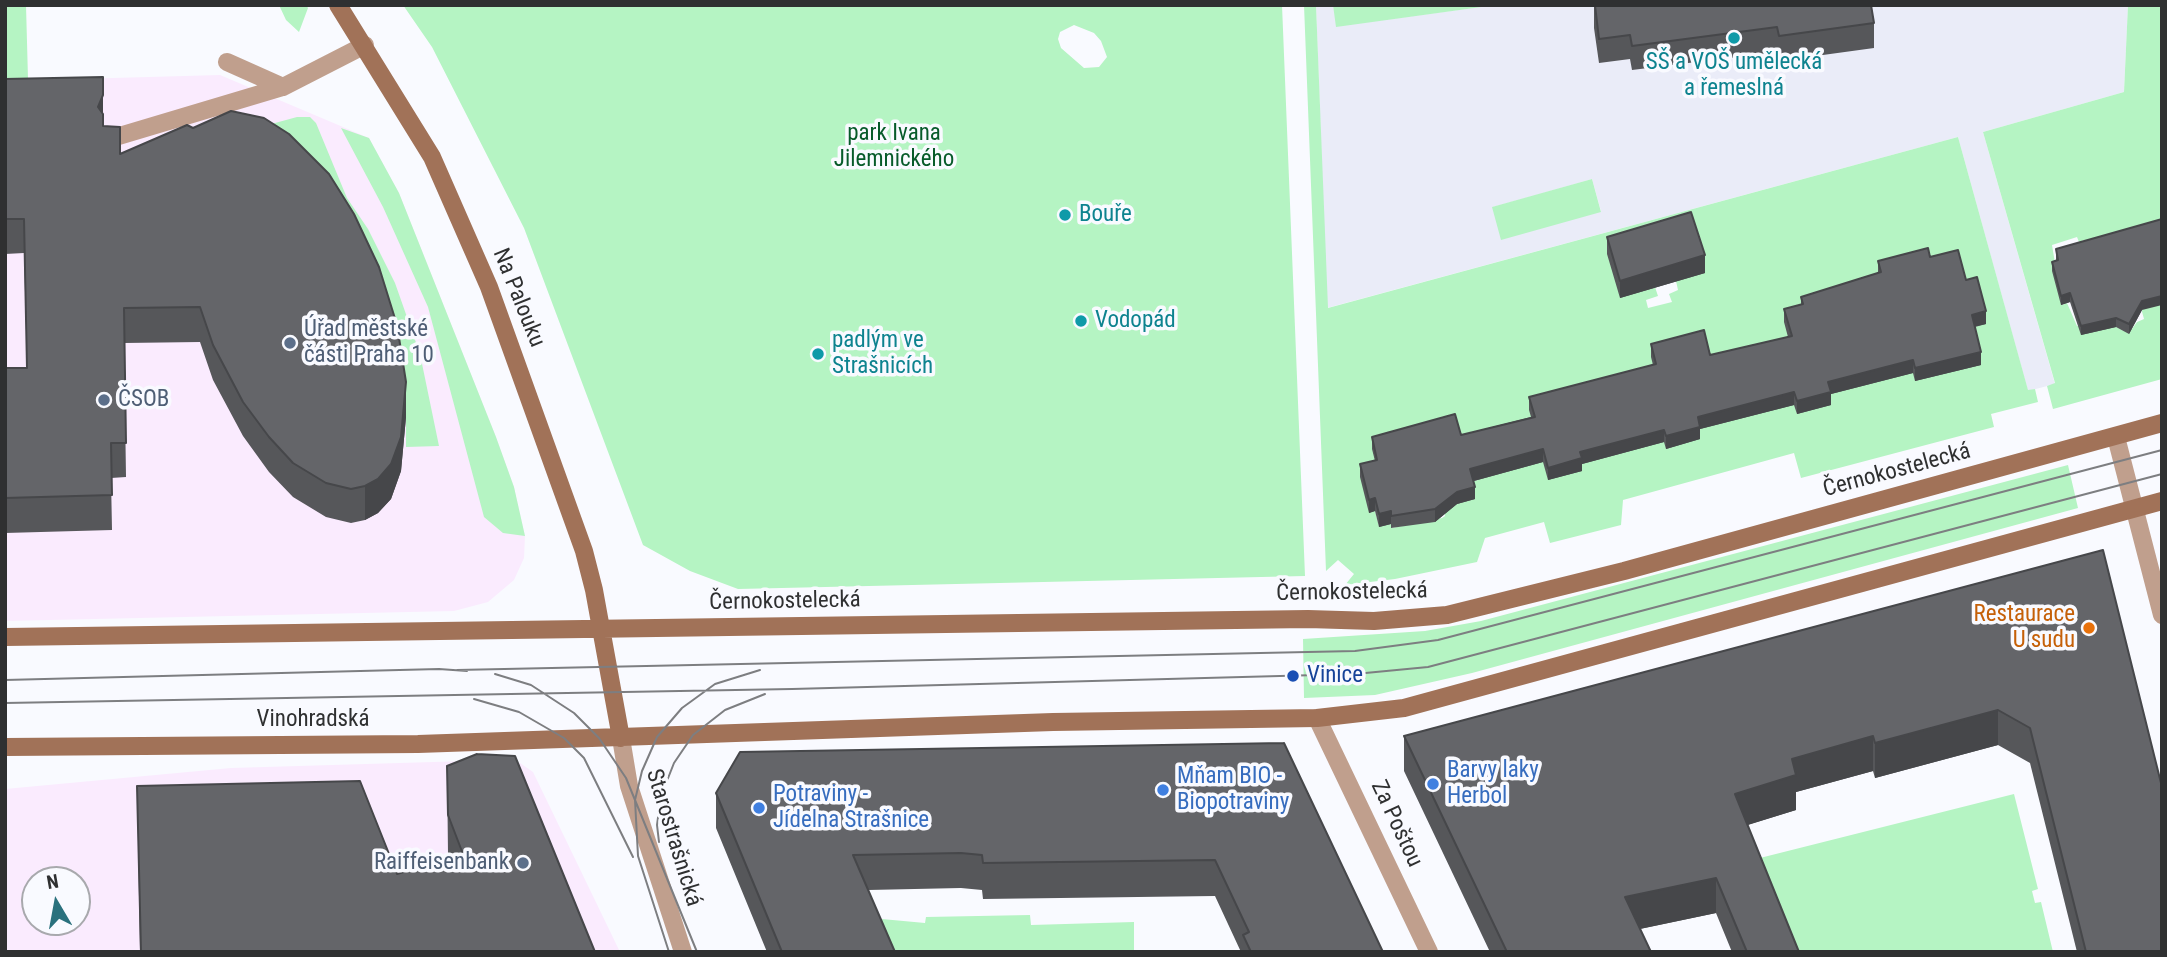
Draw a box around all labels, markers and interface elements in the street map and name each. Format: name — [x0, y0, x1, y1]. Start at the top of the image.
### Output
marker: SŠ a VOŠ umělecká a řemeslná — [1726, 30, 1742, 46]
place label: SŠ a VOŠ umělecká a řemeslná — [1646, 49, 1822, 103]
park label: park Ivana Jilemnického — [834, 120, 954, 174]
place label: Bouře — [1079, 201, 1132, 229]
marker: Bouře — [1057, 207, 1073, 223]
street label: Na Palouku — [486, 245, 550, 351]
place label: Vodopád — [1095, 307, 1176, 335]
marker: Vodopád — [1073, 313, 1089, 329]
place label: Úřad městské části Praha 10 — [304, 316, 434, 370]
place label: padlým ve Strašnicích — [832, 327, 933, 381]
marker: Úřad městské části Praha 10 — [282, 335, 298, 351]
marker: padlým ve Strašnicích — [810, 346, 826, 362]
place label: ČSOB — [118, 386, 169, 414]
marker: ČSOB — [96, 392, 112, 408]
street label: Černokostelecká — [1820, 438, 1974, 504]
street label: Černokostelecká — [1276, 578, 1428, 608]
street label: Černokostelecká — [709, 587, 861, 617]
place label: Restaurace U sudu — [1974, 601, 2075, 655]
marker: Restaurace U sudu — [2081, 620, 2097, 636]
place label: Vinice — [1307, 662, 1363, 690]
marker: Vinice — [1285, 668, 1301, 684]
street label: Vinohradská — [257, 706, 369, 734]
place label: Barvy laky Herbol — [1447, 757, 1539, 811]
place label: Mňam BIO - Biopotraviny — [1177, 763, 1289, 817]
street label: Starostrašnická — [639, 766, 707, 910]
street label: Za Poštou — [1364, 776, 1428, 872]
marker: Barvy laky Herbol — [1425, 776, 1441, 792]
place label: Potraviny - Jídelna Strašnice — [773, 781, 929, 835]
marker: Mňam BIO - Biopotraviny — [1155, 782, 1171, 798]
marker: Potraviny - Jídelna Strašnice — [751, 800, 767, 816]
place label: Raiffeisenbank — [374, 849, 509, 877]
marker: Raiffeisenbank — [515, 855, 531, 871]
north arrow — [21, 866, 91, 936]
text: N — [45, 869, 60, 894]

